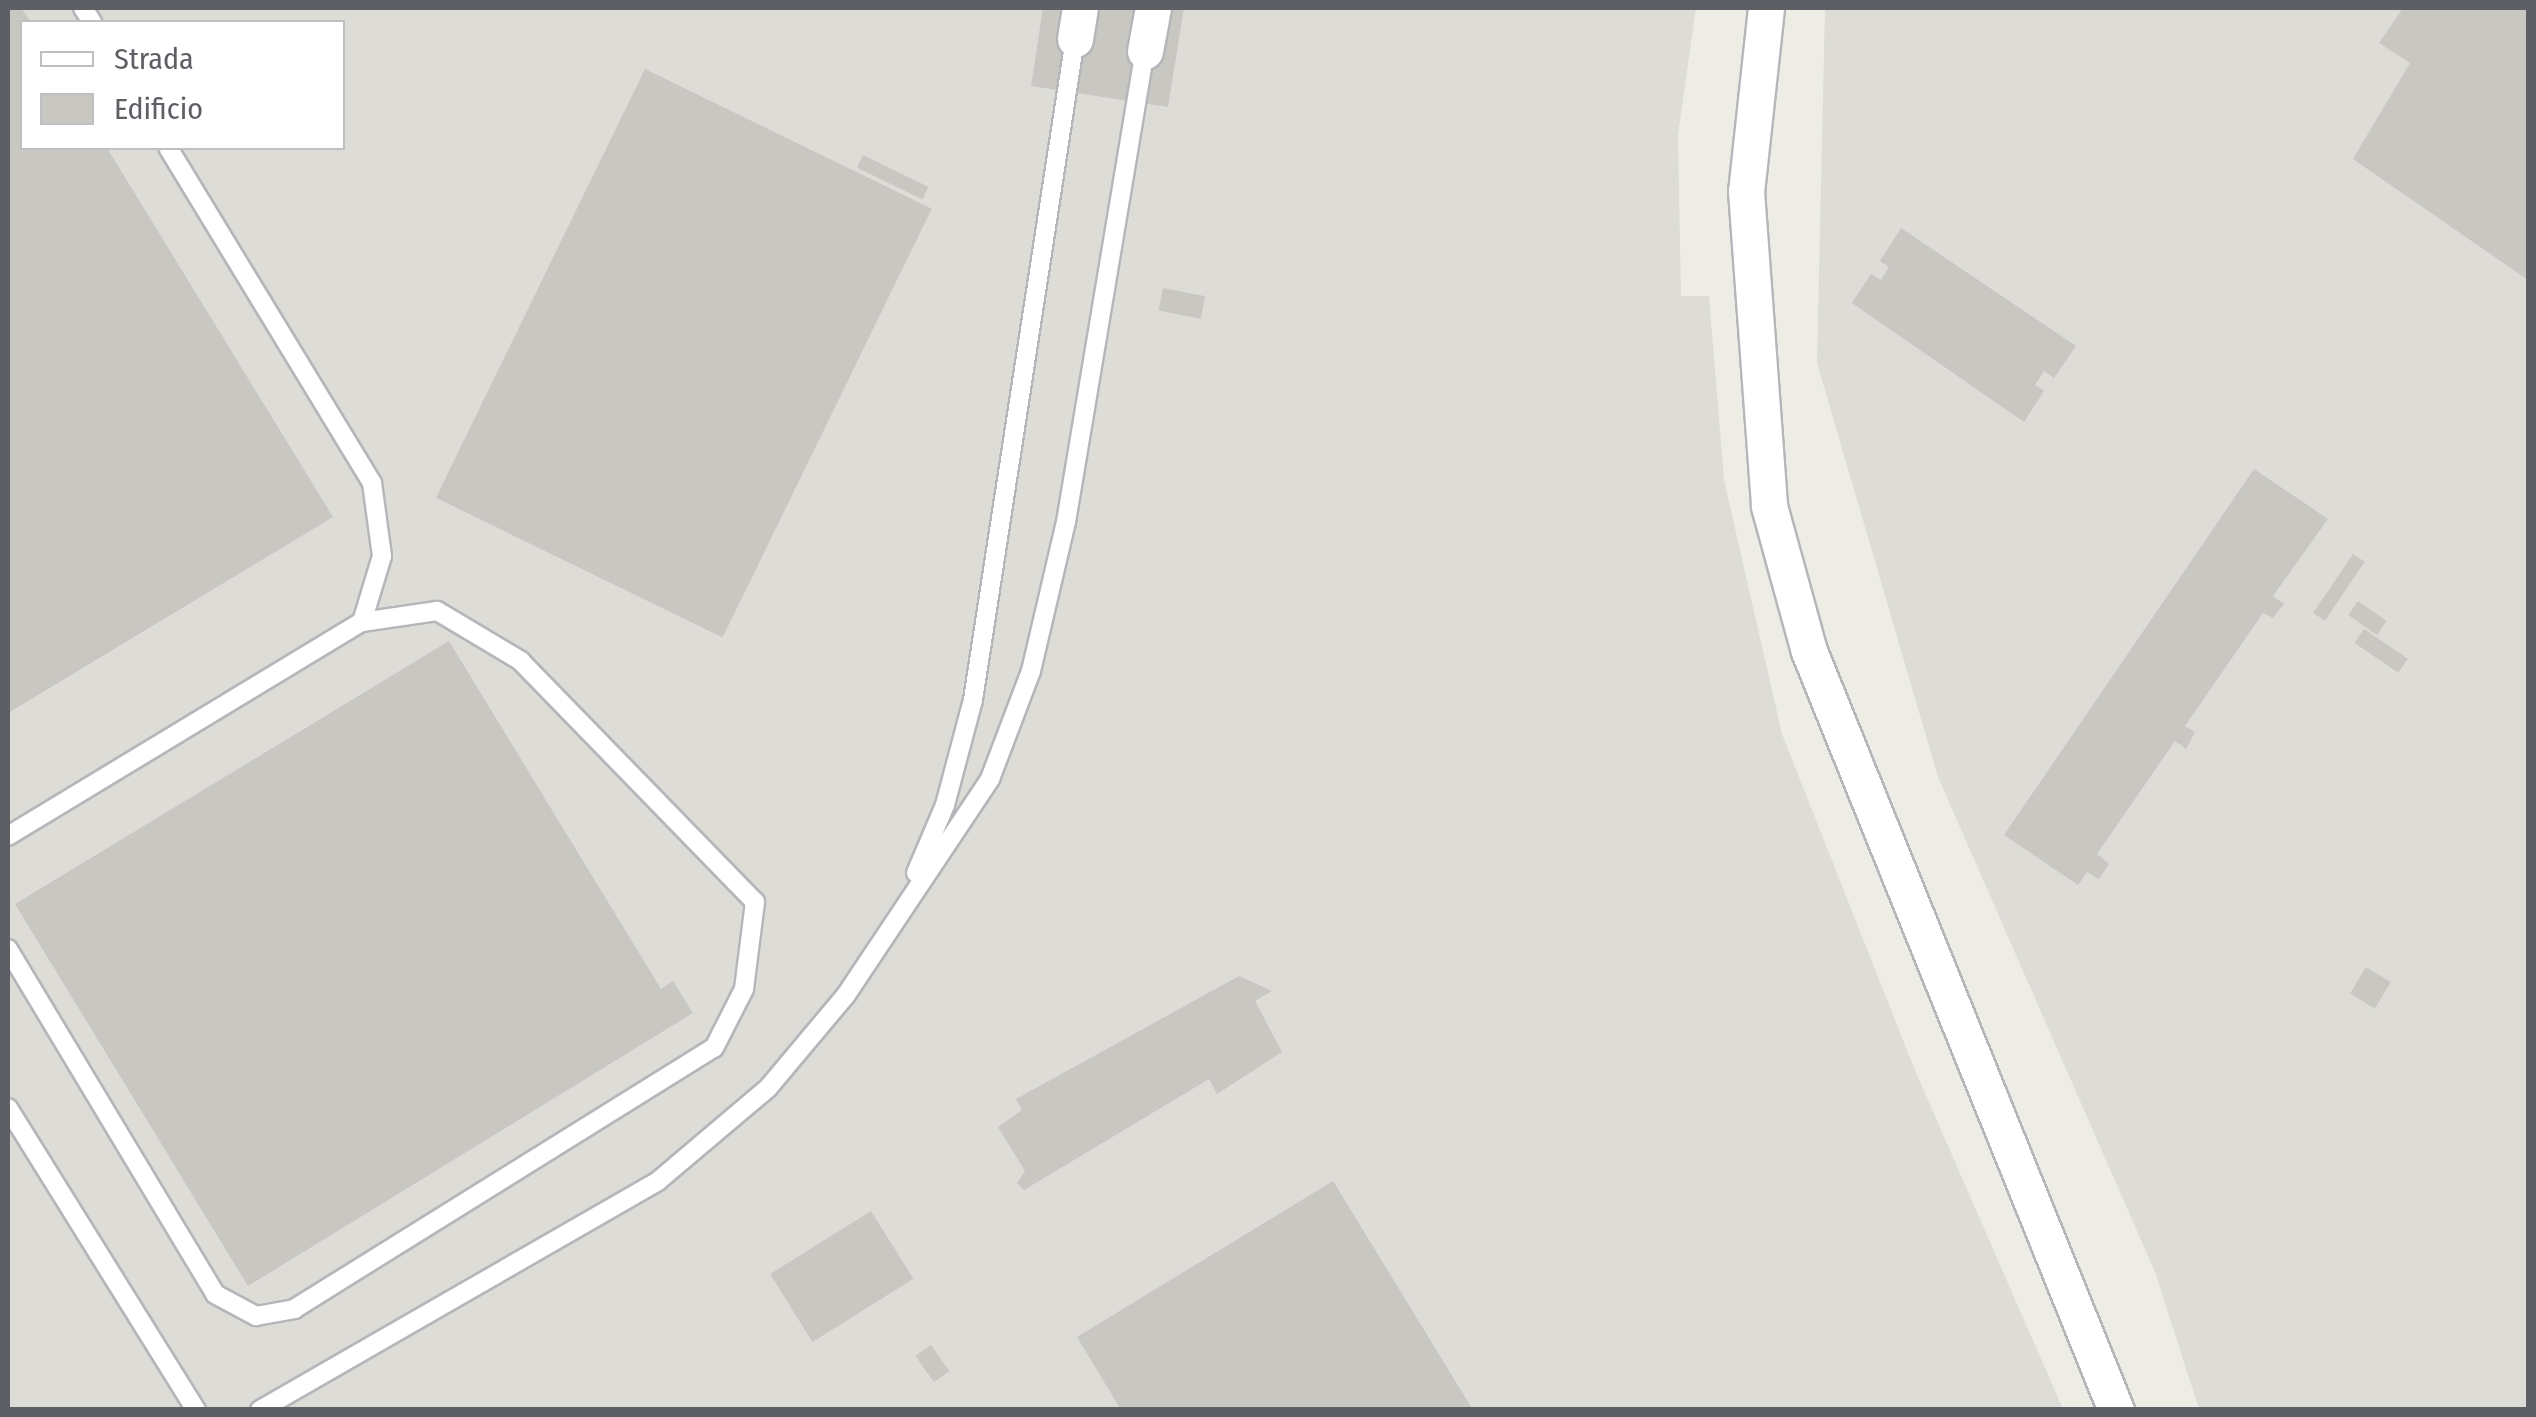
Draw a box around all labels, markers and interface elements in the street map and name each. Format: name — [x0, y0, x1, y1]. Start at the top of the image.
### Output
legend — [20, 20, 345, 150]
text: Strada — [114, 41, 194, 77]
text: Edificio — [114, 91, 203, 127]

